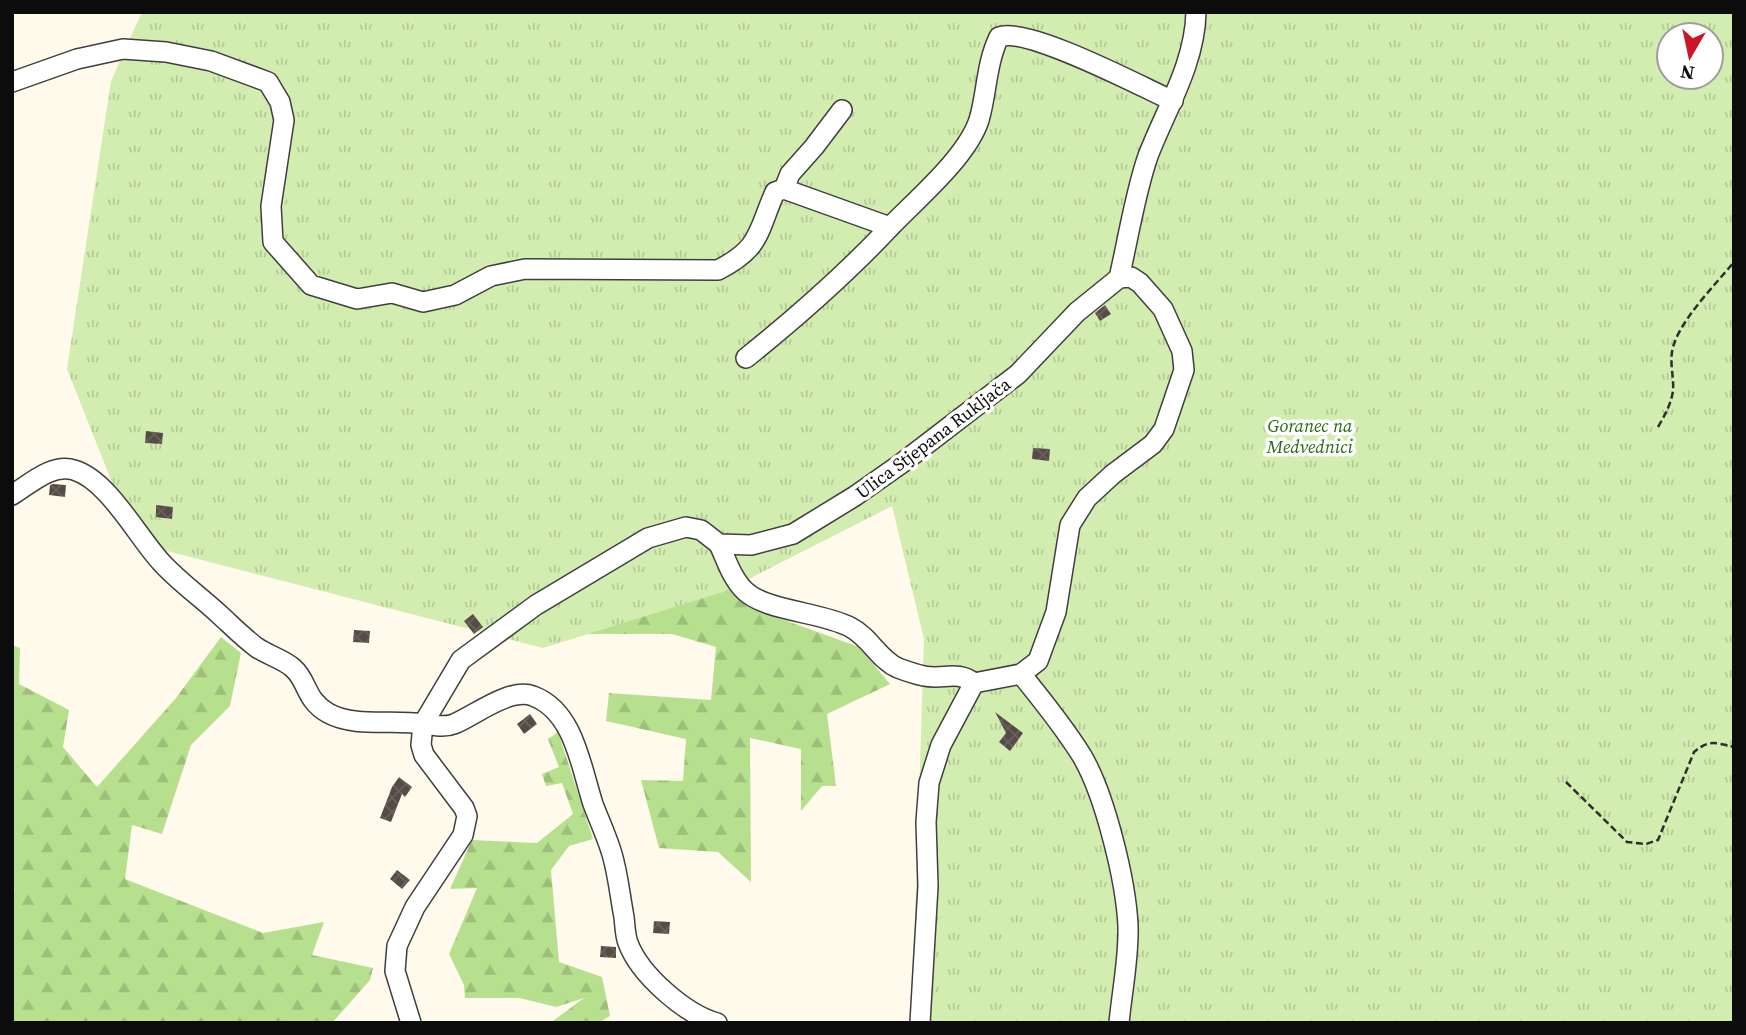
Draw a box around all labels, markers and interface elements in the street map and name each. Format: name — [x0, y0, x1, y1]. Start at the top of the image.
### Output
north arrow — [1655, 21, 1725, 91]
text: N — [1678, 59, 1696, 87]
street label: Ulica Stjepana Rukljača — [850, 371, 1016, 505]
park label: Goranec na Medvednici — [1266, 413, 1354, 459]

